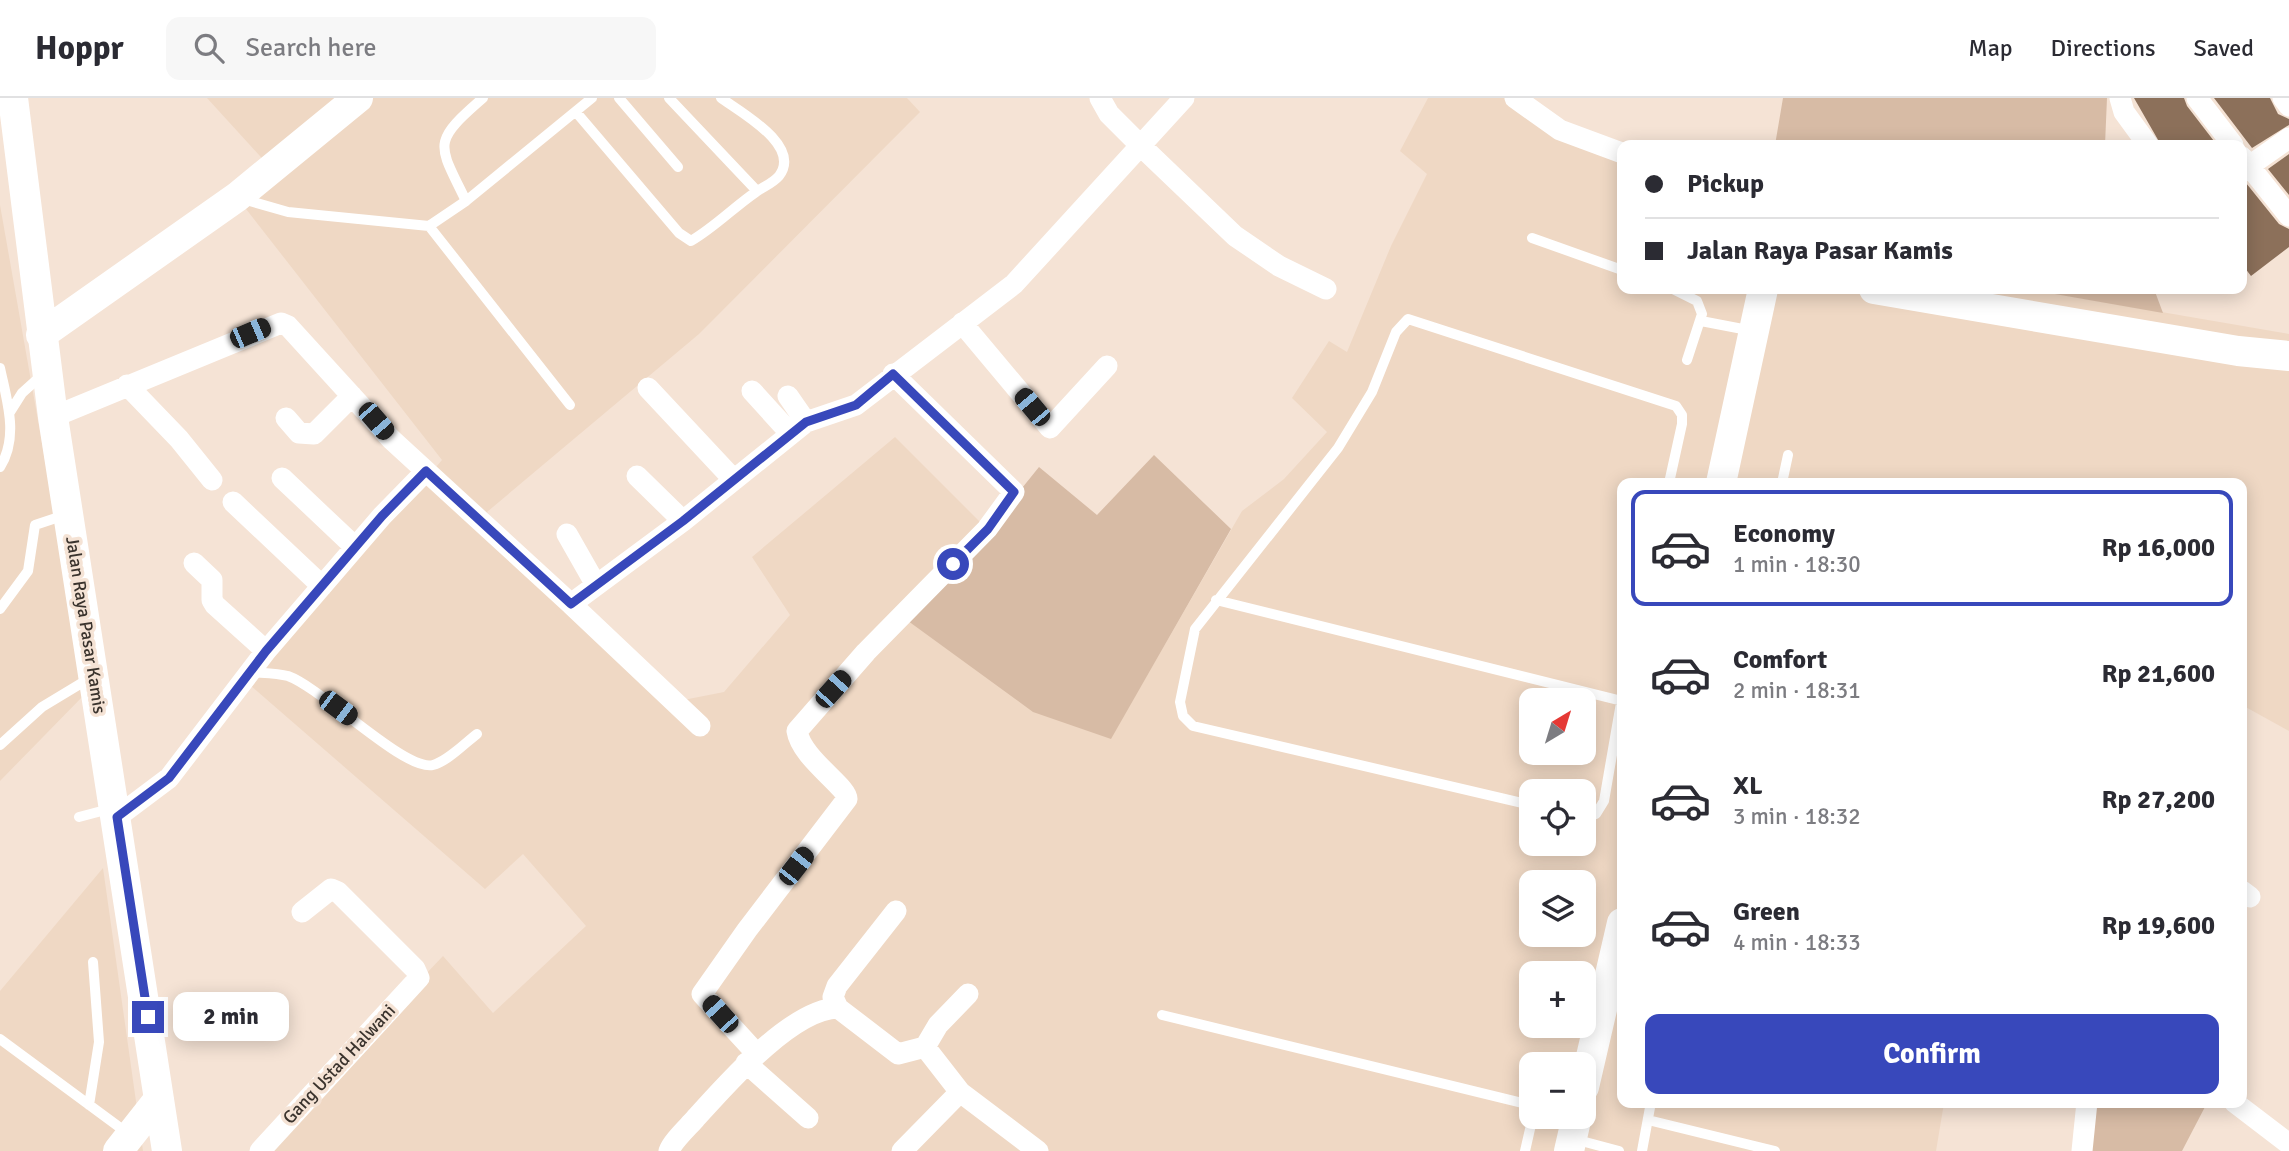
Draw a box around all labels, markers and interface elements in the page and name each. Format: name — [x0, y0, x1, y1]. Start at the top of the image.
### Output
search box — [166, 17, 656, 80]
text: Hoppr — [35, 28, 124, 69]
icon: search — [190, 29, 228, 67]
text: Search here — [246, 32, 377, 64]
text: Map — [1968, 33, 2013, 63]
text: Directions — [2051, 33, 2156, 63]
text: Saved — [2194, 33, 2254, 63]
text: Pickup — [1687, 168, 1764, 200]
text: Jalan Raya Pasar Kamis — [1687, 235, 1953, 267]
car — [227, 315, 274, 351]
car — [1011, 384, 1054, 430]
car — [355, 398, 398, 444]
icon: car — [1649, 517, 1712, 580]
text: Economy — [1733, 518, 1835, 550]
text: Rp 16,000 — [2101, 532, 2215, 564]
street label: Jalan Raya Pasar Kamis — [61, 535, 111, 715]
route start — [937, 548, 969, 580]
text: 1 min · 18:30 — [1733, 550, 1861, 579]
icon: car — [1649, 643, 1712, 706]
text: Comfort — [1733, 644, 1827, 676]
text: Rp 21,600 — [2101, 658, 2215, 690]
car — [812, 666, 855, 712]
text: 2 min · 18:31 — [1733, 676, 1861, 705]
car — [315, 687, 362, 729]
north arrow — [1519, 688, 1596, 765]
map controls — [1519, 688, 1596, 1129]
icon: car — [1649, 769, 1712, 832]
text: XL — [1733, 770, 1763, 802]
button: locate — [1519, 779, 1596, 856]
text: Rp 27,200 — [2101, 784, 2215, 816]
text: 3 min · 18:32 — [1733, 802, 1861, 831]
car — [775, 843, 818, 889]
button: layers — [1519, 870, 1596, 947]
icon: car — [1649, 895, 1712, 958]
text: Green — [1733, 896, 1800, 928]
text: Rp 19,600 — [2101, 910, 2215, 942]
text: 4 min · 18:33 — [1733, 928, 1861, 957]
button: + — [1519, 961, 1596, 1038]
car — [699, 991, 742, 1037]
callout: 2 min — [172, 992, 288, 1042]
street label: Gang Ustad Halwani — [278, 1000, 400, 1128]
route end — [132, 1001, 164, 1033]
text: 2 min — [203, 1002, 259, 1031]
button: Confirm — [1645, 1014, 2219, 1094]
button: − — [1519, 1052, 1596, 1129]

